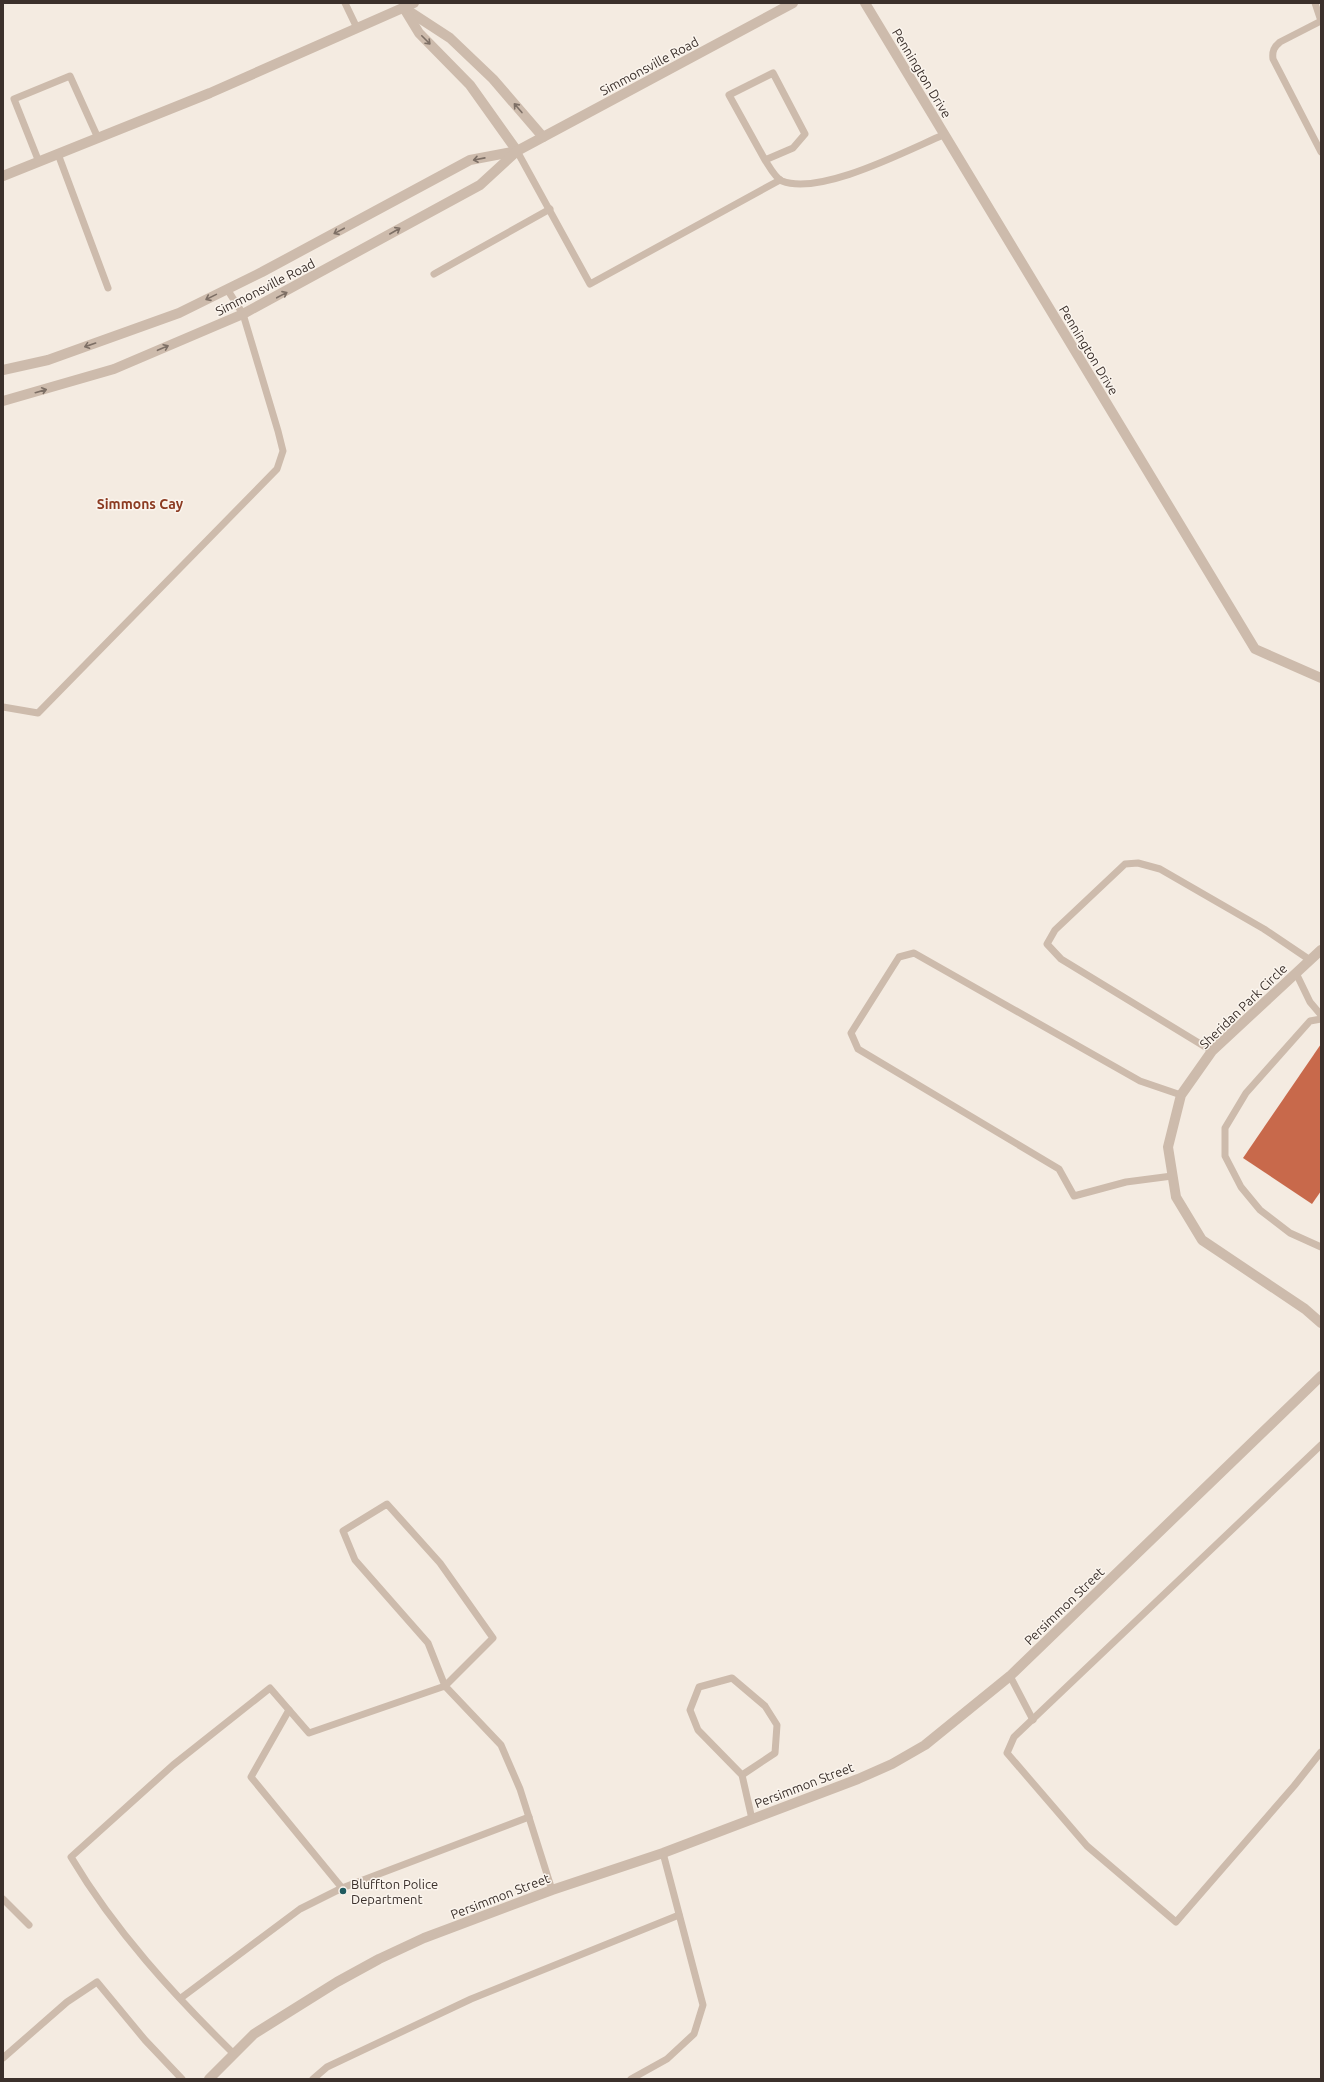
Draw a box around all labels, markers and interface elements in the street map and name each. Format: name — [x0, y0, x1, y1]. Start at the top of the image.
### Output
street label: Pennington Drive — [890, 26, 954, 120]
street label: Simmonsville Road — [597, 34, 701, 98]
one-way arrow — [421, 35, 431, 45]
one-way arrow — [513, 102, 522, 113]
one-way arrow — [473, 155, 486, 163]
one-way arrow — [389, 227, 401, 235]
one-way arrow — [333, 228, 345, 235]
street label: Simmonsville Road — [213, 256, 317, 318]
one-way arrow — [275, 290, 287, 298]
one-way arrow — [205, 294, 217, 301]
street label: Pennington Drive — [1057, 303, 1121, 397]
one-way arrow — [85, 342, 97, 350]
one-way arrow — [157, 344, 169, 352]
one-way arrow — [34, 387, 47, 394]
district label: Simmons Cay — [97, 496, 184, 512]
street label: Sheridan Park Circle — [1197, 961, 1289, 1051]
street label: Persimmon Street — [1021, 1564, 1107, 1648]
street label: Persimmon Street — [752, 1760, 856, 1810]
street label: Persimmon Street — [448, 1871, 552, 1921]
place label: Bluffton Police Department — [351, 1877, 438, 1906]
marker: Bluffton Police Department — [338, 1886, 348, 1896]

